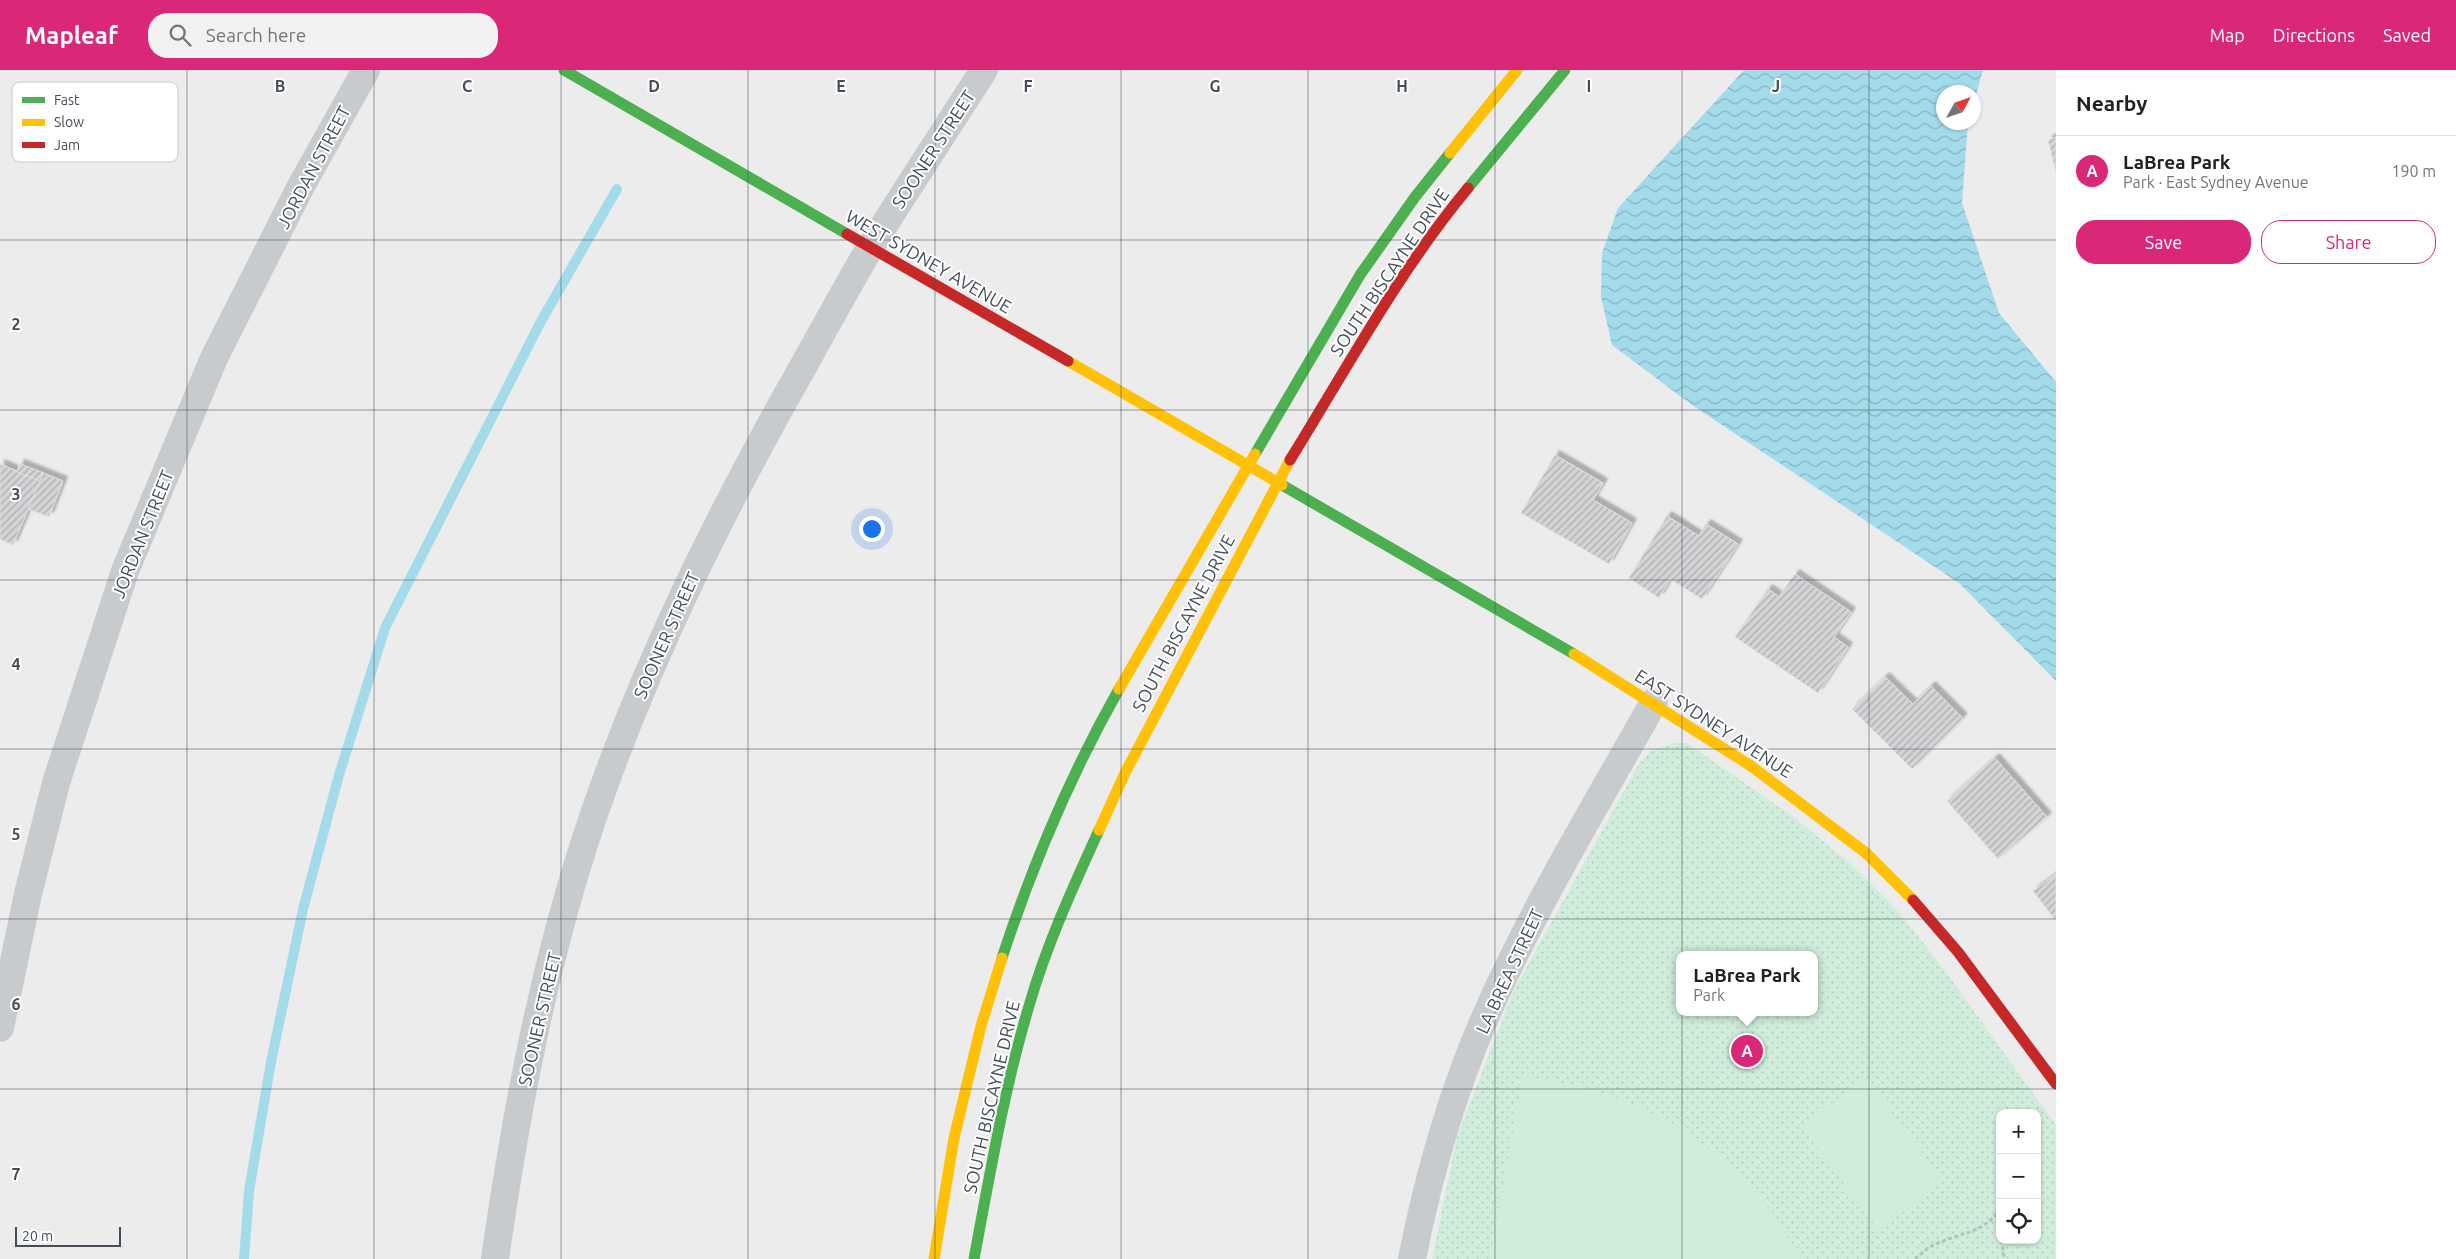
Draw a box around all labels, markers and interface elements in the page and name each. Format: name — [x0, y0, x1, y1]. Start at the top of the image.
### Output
search box — [148, 13, 498, 58]
icon: search — [166, 21, 194, 49]
text: Mapleaf — [25, 22, 118, 49]
text: Search here — [206, 24, 306, 46]
text: Map — [2209, 25, 2245, 45]
text: Directions — [2273, 25, 2355, 45]
text: Saved — [2383, 25, 2431, 45]
text: B — [275, 77, 285, 95]
text: C — [462, 77, 472, 95]
text: D — [648, 77, 660, 95]
text: E — [836, 77, 846, 95]
text: F — [1024, 77, 1033, 95]
text: G — [1209, 77, 1221, 95]
text: H — [1396, 77, 1408, 95]
text: I — [1587, 77, 1591, 95]
text: J — [1772, 77, 1780, 95]
legend — [12, 82, 178, 162]
north arrow — [1936, 85, 1981, 130]
street label: SOONER STREET — [887, 86, 979, 212]
text: Nearby — [2076, 91, 2147, 115]
text: Fast — [54, 92, 80, 108]
street label: JORDAN STREET — [272, 102, 354, 232]
text: Slow — [54, 114, 84, 130]
text: Jam — [54, 137, 80, 153]
text: LaBrea Park — [2123, 151, 2230, 173]
text: A — [2086, 162, 2098, 180]
text: 190 m — [2391, 162, 2436, 180]
text: Park · East Sydney Avenue — [2123, 173, 2309, 191]
street label: SOUTH BISCAYNE DRIVE — [1326, 185, 1452, 359]
street label: WEST SYDNEY AVENUE — [843, 205, 1015, 317]
button: Save — [2076, 220, 2251, 264]
button: Share — [2261, 220, 2436, 264]
text: 2 — [11, 315, 21, 333]
street label: JORDAN STREET — [107, 467, 177, 601]
text: 3 — [11, 485, 21, 503]
your location — [859, 516, 885, 542]
street label: SOUTH BISCAYNE DRIVE — [1128, 531, 1238, 715]
street label: SOONER STREET — [629, 569, 703, 701]
text: 4 — [11, 655, 21, 673]
street label: EAST SYDNEY AVENUE — [1632, 665, 1796, 781]
text: 5 — [11, 825, 21, 843]
street label: LA BREA STREET — [1471, 906, 1547, 1036]
street label: SOONER STREET — [514, 950, 564, 1088]
popup — [1676, 951, 1818, 1016]
text: LaBrea Park — [1693, 964, 1801, 986]
text: Park — [1693, 986, 1725, 1004]
text: 6 — [11, 995, 21, 1013]
street label: SOUTH BISCAYNE DRIVE — [959, 999, 1023, 1195]
pin: A — [1731, 1032, 1763, 1070]
map controls — [1996, 1109, 2041, 1244]
button: + — [1996, 1109, 2041, 1154]
button: − — [1996, 1154, 2041, 1199]
text: 7 — [11, 1165, 21, 1183]
button: locate — [1996, 1199, 2041, 1244]
scale bar — [15, 1224, 121, 1247]
text: 20 m — [22, 1228, 53, 1244]

